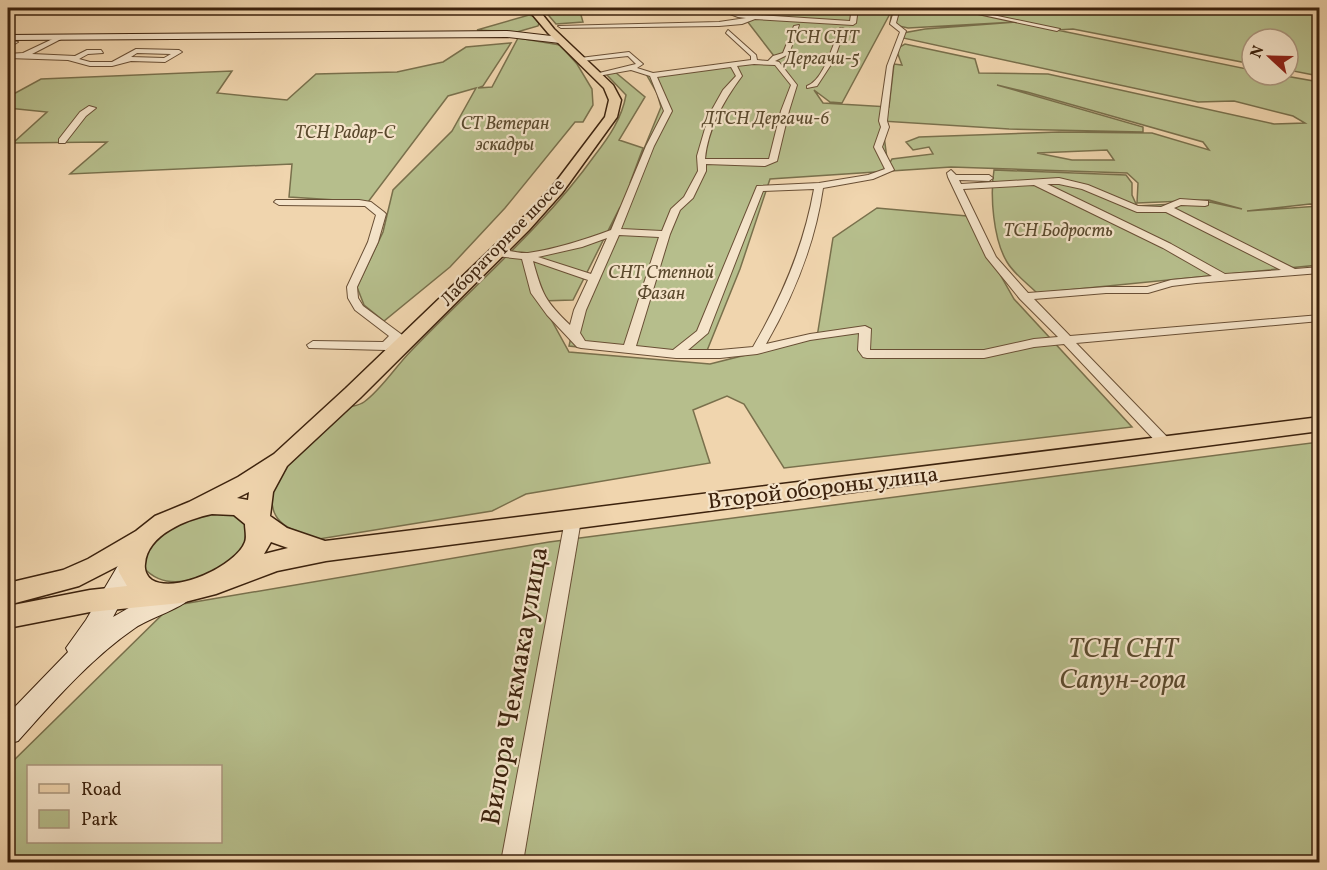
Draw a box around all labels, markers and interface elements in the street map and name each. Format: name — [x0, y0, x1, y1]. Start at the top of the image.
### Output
park label: ТСН СНТ Дергачи-5 — [782, 26, 860, 72]
north arrow — [1240, 27, 1300, 87]
text: N — [1246, 42, 1270, 62]
park label: ДТСН Дергачи-6 — [700, 107, 830, 132]
park label: СТ Ветеран эскадры — [461, 112, 549, 158]
park label: ТСН Радар-С — [295, 121, 396, 146]
street label: Лабораторное шоссе — [435, 173, 571, 313]
park label: ТСН Бодрость — [1003, 219, 1113, 244]
park label: СНТ Степной Фазан — [608, 261, 714, 307]
street label: Второй обороны улица — [706, 459, 940, 519]
street label: Вилора Чекмака улица — [473, 544, 559, 828]
park label: ТСН СНТ Сапун-гора — [1059, 631, 1187, 700]
legend — [27, 765, 222, 843]
text: Road — [81, 778, 122, 803]
text: Park — [81, 808, 118, 833]

